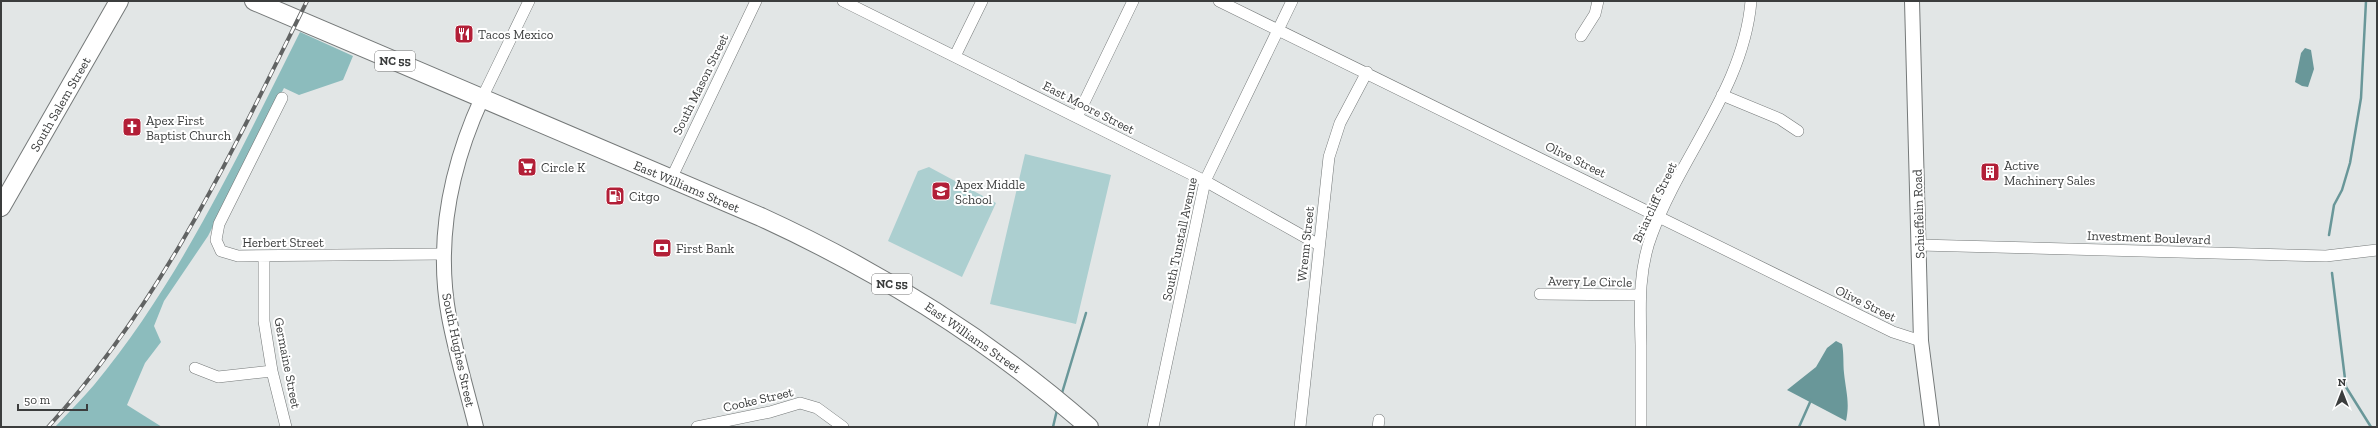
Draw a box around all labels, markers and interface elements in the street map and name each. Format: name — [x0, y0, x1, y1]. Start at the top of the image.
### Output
restaurant icon: Tacos Mexico — [453, 23, 475, 45]
place label: Tacos Mexico — [478, 27, 554, 42]
street label: South Mason Street — [669, 31, 731, 137]
road number: NC 55 — [375, 51, 415, 71]
street label: South Salem Street — [27, 54, 94, 154]
street label: East Moore Street — [1041, 78, 1137, 137]
place label: Apex First Baptist Church — [146, 113, 232, 143]
church icon: Apex First Baptist Church — [121, 116, 143, 138]
street label: Olive Street — [1543, 138, 1609, 181]
supermarket icon: Circle K — [516, 156, 538, 178]
street label: East Williams Street — [632, 157, 742, 216]
place label: Active Machinery Sales — [2004, 158, 2096, 188]
street label: Briarcliff Street — [1629, 159, 1680, 245]
place label: Circle K — [541, 160, 586, 175]
building icon: Active Machinery Sales — [1979, 161, 2001, 183]
street label: Schieffelin Road — [1909, 169, 1928, 259]
street label: South Tunstall Avenue — [1159, 176, 1200, 302]
place label: Apex Middle School — [955, 177, 1025, 207]
school or university icon: Apex Middle School — [930, 180, 952, 202]
fuel station icon: Citgo — [604, 185, 626, 207]
place label: Citgo — [629, 189, 660, 204]
street label: Wrenn Street — [1294, 206, 1317, 282]
street label: Investment Boulevard — [2087, 228, 2211, 247]
street label: Herbert Street — [242, 235, 324, 250]
bank icon: First Bank — [651, 237, 673, 259]
place label: First Bank — [676, 241, 734, 256]
street label: Avery Le Circle — [1548, 273, 1632, 290]
road number: NC 55 — [872, 274, 912, 294]
street label: Olive Street — [1833, 282, 1899, 325]
street label: South Hughes Street — [439, 292, 478, 409]
street label: East Williams Street — [922, 299, 1024, 376]
street label: Germaine Street — [271, 316, 304, 410]
north arrow — [2322, 372, 2362, 412]
text: N — [2338, 376, 2347, 389]
street label: Cooke Street — [722, 384, 795, 415]
scale bar — [18, 386, 87, 412]
text: 50 m — [24, 393, 51, 407]

